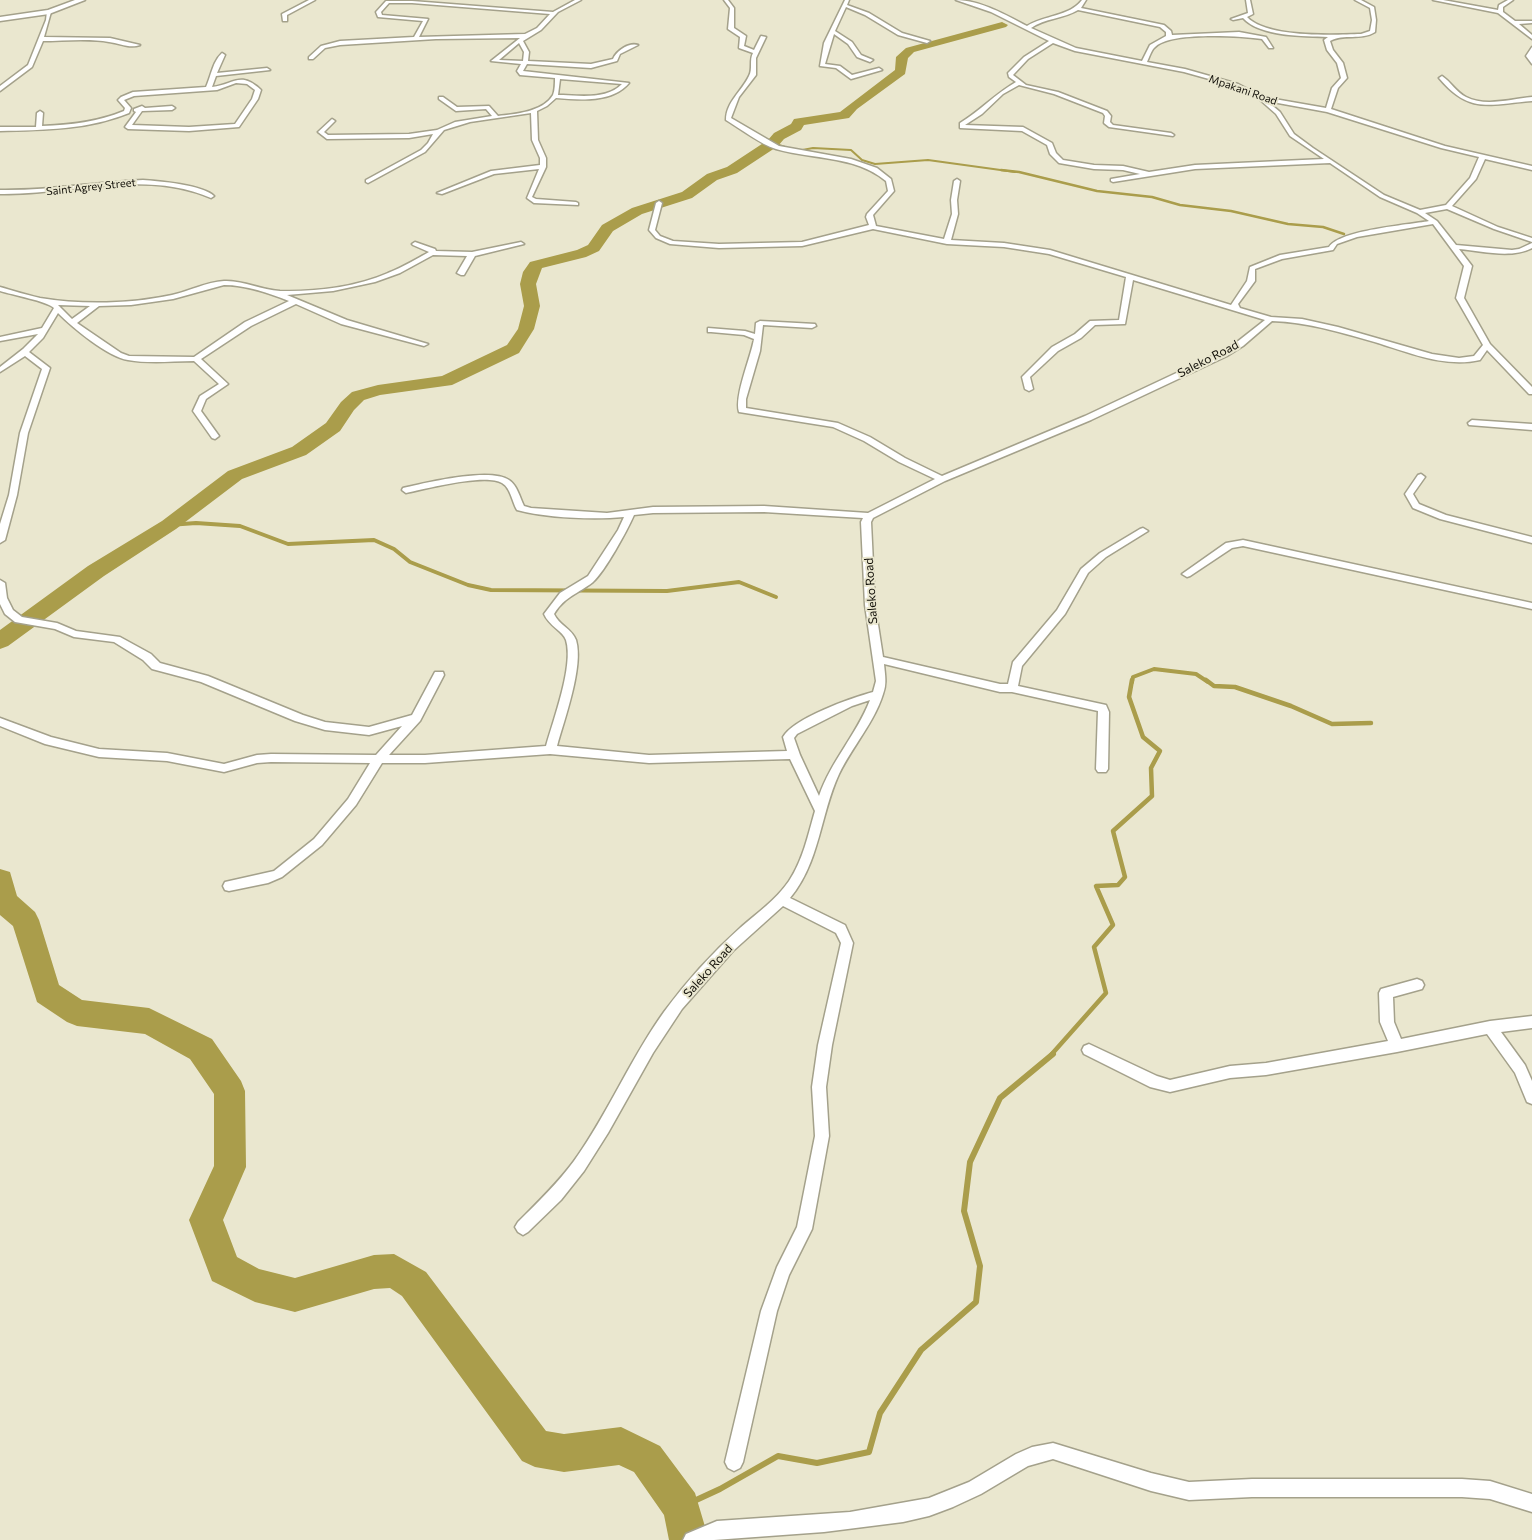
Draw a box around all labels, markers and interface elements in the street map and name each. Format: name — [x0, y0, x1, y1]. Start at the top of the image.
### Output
street label: Mpakani Road — [1207, 72, 1279, 108]
street label: Saint Agrey Street — [46, 176, 136, 198]
street label: Saleko Road — [1175, 338, 1241, 380]
street label: Saleko Road — [862, 557, 880, 625]
street label: Saleko Road — [680, 942, 736, 1000]

